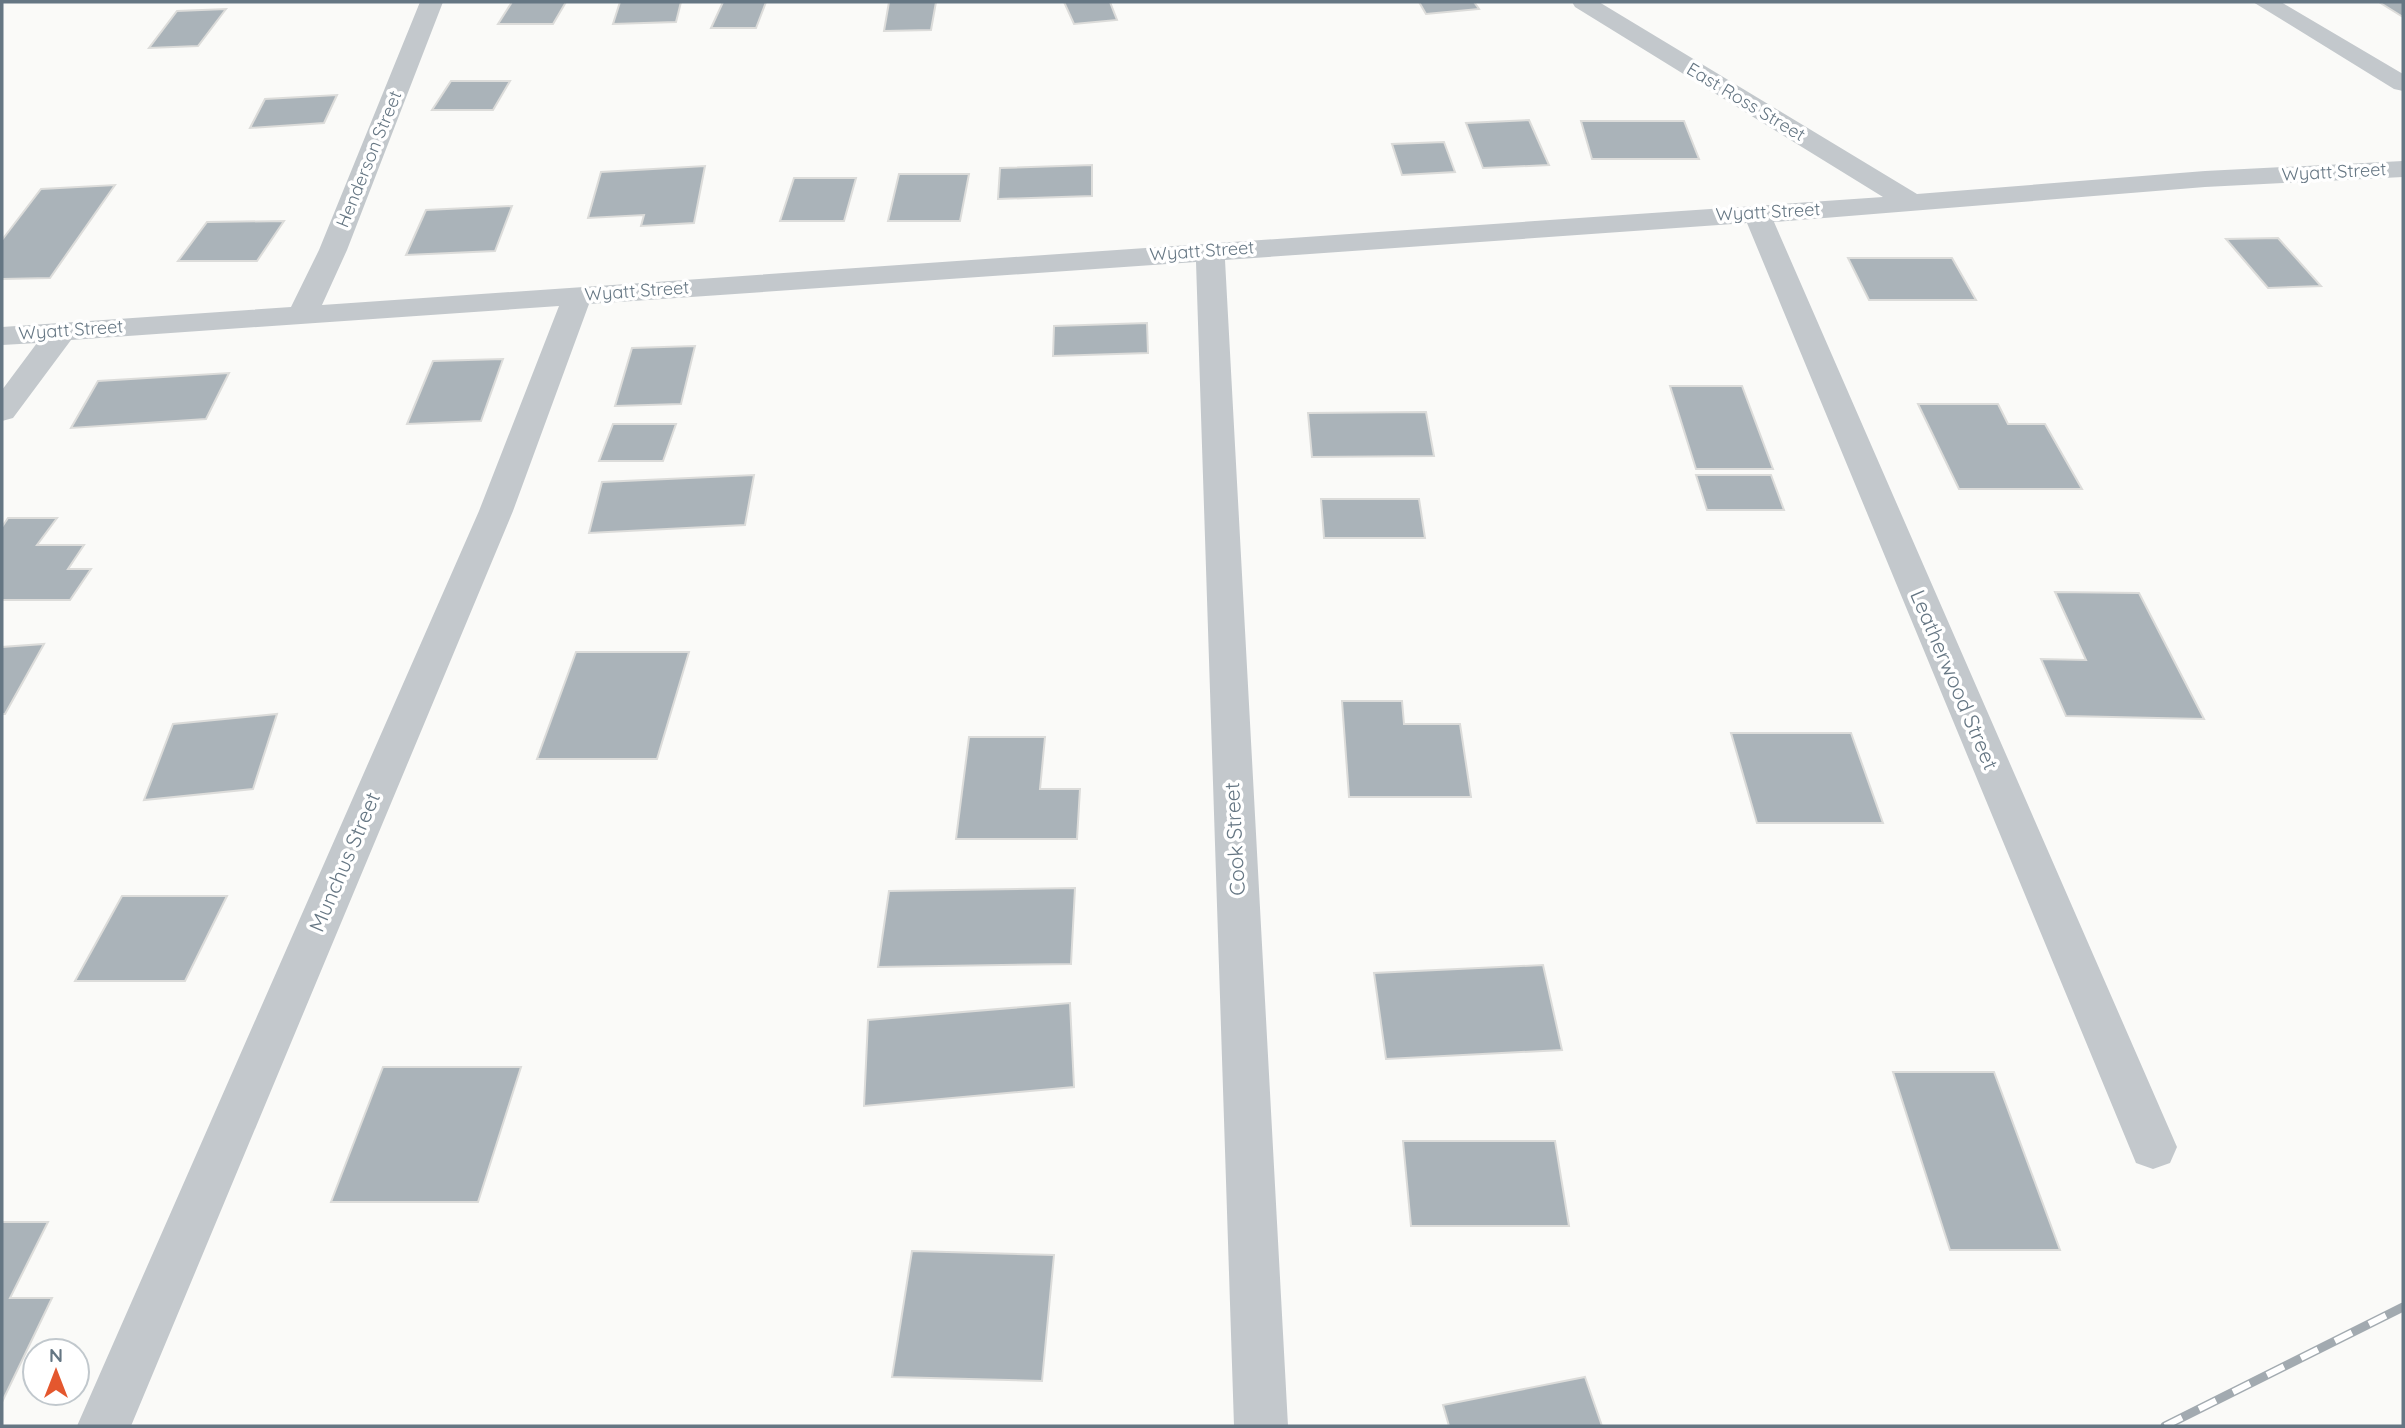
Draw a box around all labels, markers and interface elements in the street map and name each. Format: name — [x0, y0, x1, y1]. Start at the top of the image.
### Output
street label: East Ross Street — [1683, 57, 1810, 146]
street label: Henderson Street — [331, 87, 406, 231]
street label: Wyatt Street — [2281, 157, 2387, 186]
street label: Wyatt Street — [1715, 197, 1821, 226]
street label: Wyatt Street — [1149, 235, 1255, 266]
street label: Wyatt Street — [584, 275, 690, 306]
street label: Wyatt Street — [18, 314, 124, 345]
street label: Leatherwood Street — [1905, 586, 2005, 773]
street label: Cook Street — [1218, 782, 1250, 896]
street label: Munchus Street — [303, 788, 385, 935]
north arrow — [21, 1337, 91, 1407]
text: N — [49, 1343, 63, 1367]

